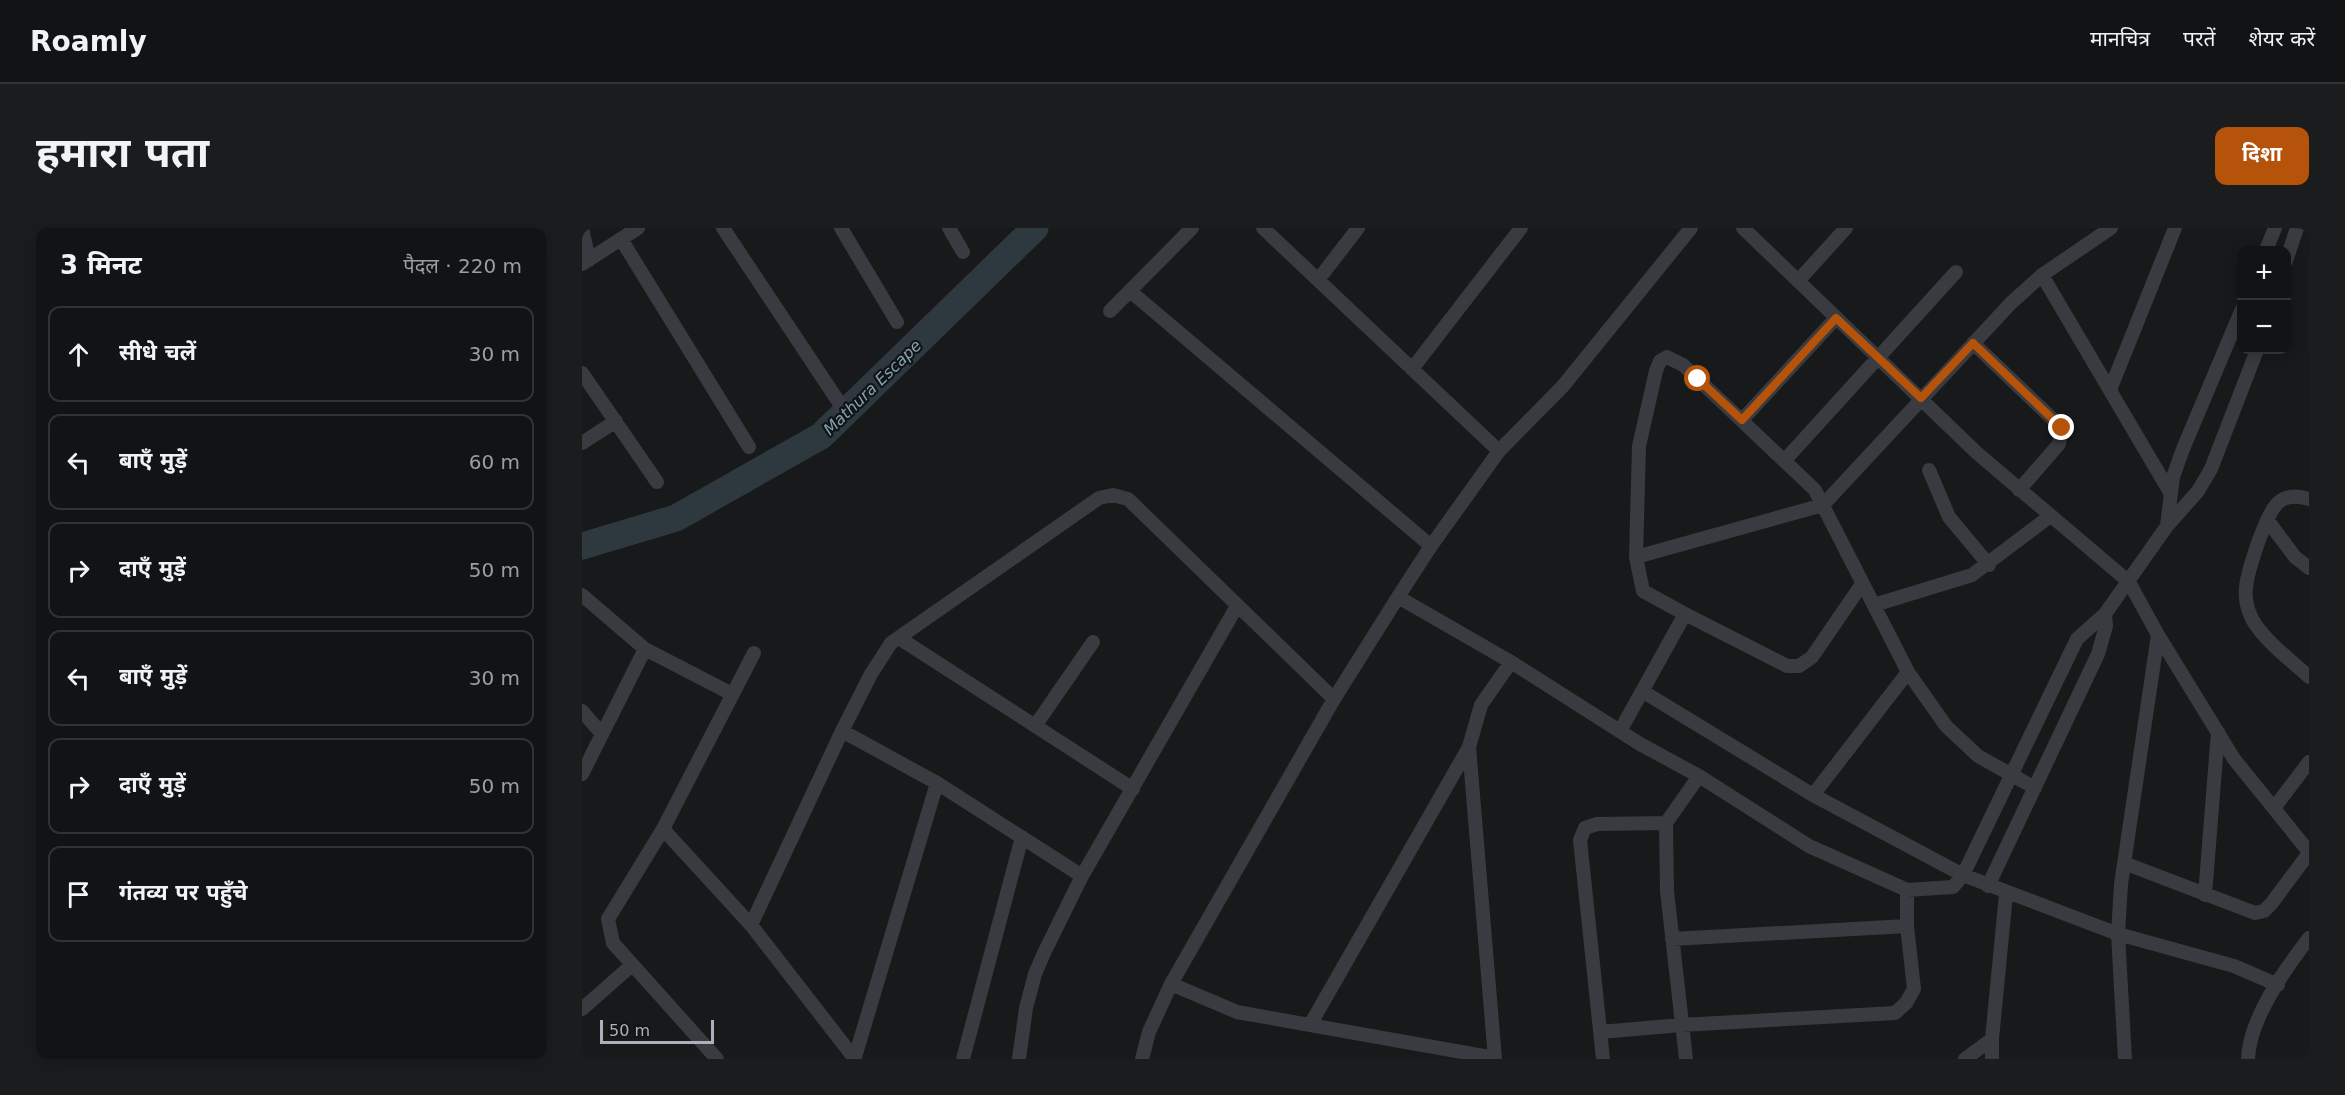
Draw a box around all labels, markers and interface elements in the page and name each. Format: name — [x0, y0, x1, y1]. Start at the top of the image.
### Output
text: Roamly — [30, 25, 147, 58]
text: मानचित्र — [2090, 27, 2150, 51]
text: परतें — [2183, 27, 2216, 51]
text: शेयर करें — [2249, 27, 2315, 51]
button: दिशा — [2215, 127, 2309, 185]
text: हमारा पता — [36, 128, 209, 177]
map controls — [2237, 246, 2291, 354]
button: + — [2237, 246, 2291, 300]
text: 3 मिनट — [60, 250, 142, 280]
text: पैदल · 220 m — [403, 254, 522, 278]
button: − — [2237, 300, 2291, 354]
water label: Mathura Escape — [819, 336, 925, 439]
icon: ahead — [62, 338, 95, 371]
text: सीधे चलें — [119, 340, 196, 365]
text: 30 m — [469, 342, 520, 366]
route start — [1684, 365, 1710, 391]
route end — [2048, 414, 2074, 440]
icon: left — [62, 446, 95, 479]
text: बाएँ मुड़ें — [119, 448, 187, 473]
text: 60 m — [469, 450, 520, 474]
icon: right — [62, 554, 95, 587]
text: दाएँ मुड़ें — [119, 556, 186, 581]
text: 50 m — [469, 558, 520, 582]
icon: left — [62, 662, 95, 695]
text: बाएँ मुड़ें — [119, 664, 187, 689]
text: 30 m — [469, 666, 520, 690]
icon: right — [62, 770, 95, 803]
text: दाएँ मुड़ें — [119, 772, 186, 797]
text: 50 m — [469, 774, 520, 798]
icon: arrive — [62, 878, 95, 911]
text: गंतव्य पर पहुँचे — [119, 880, 247, 905]
scale bar — [600, 1017, 714, 1044]
text: 50 m — [609, 1021, 650, 1040]

